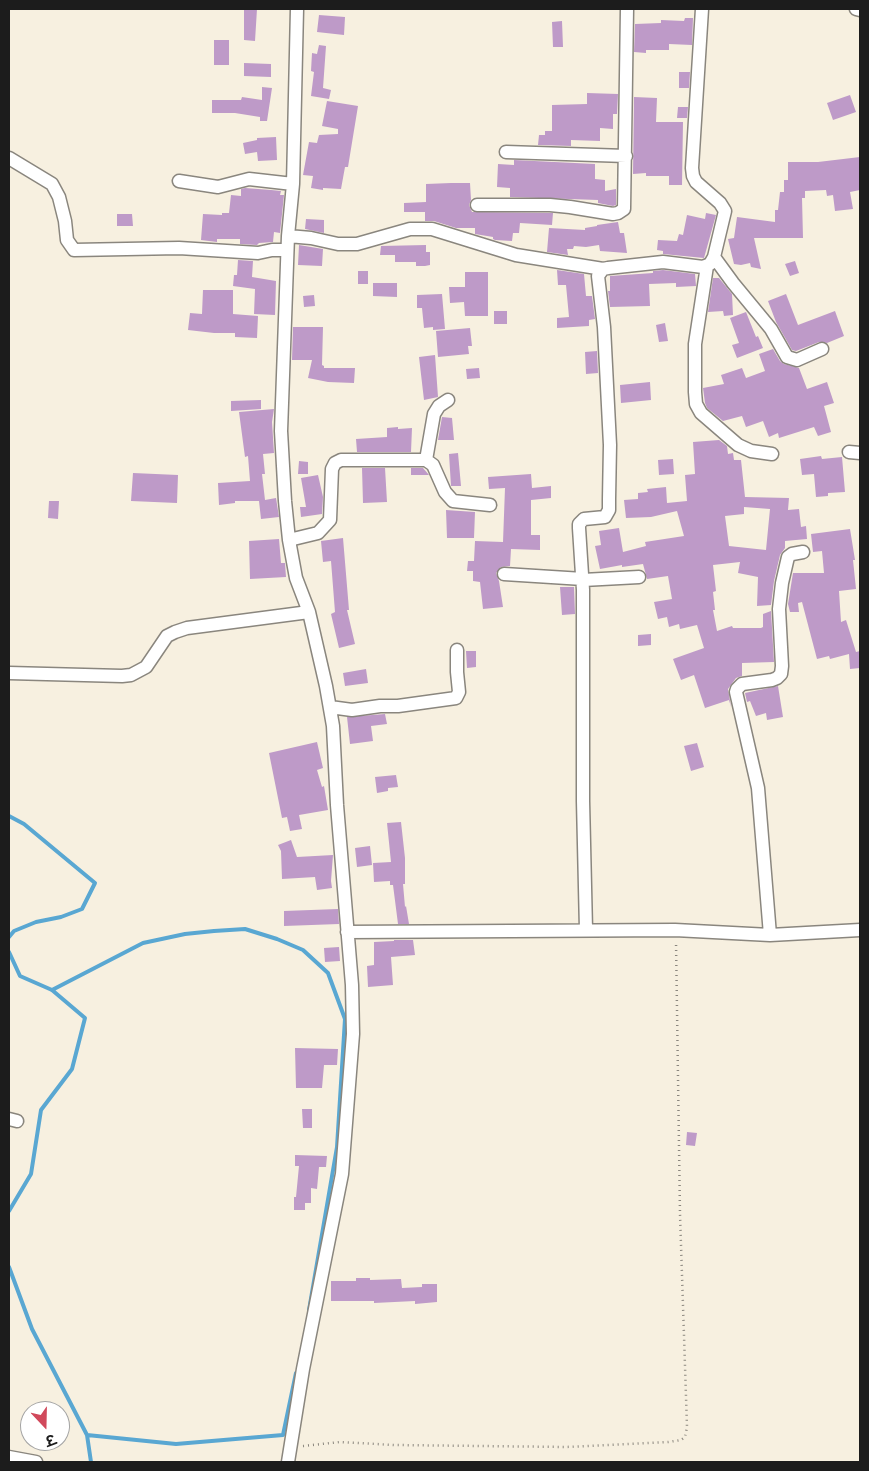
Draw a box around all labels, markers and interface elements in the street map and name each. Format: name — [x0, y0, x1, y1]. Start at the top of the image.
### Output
north arrow — [20, 1401, 70, 1451]
text: उ — [41, 1426, 59, 1453]

